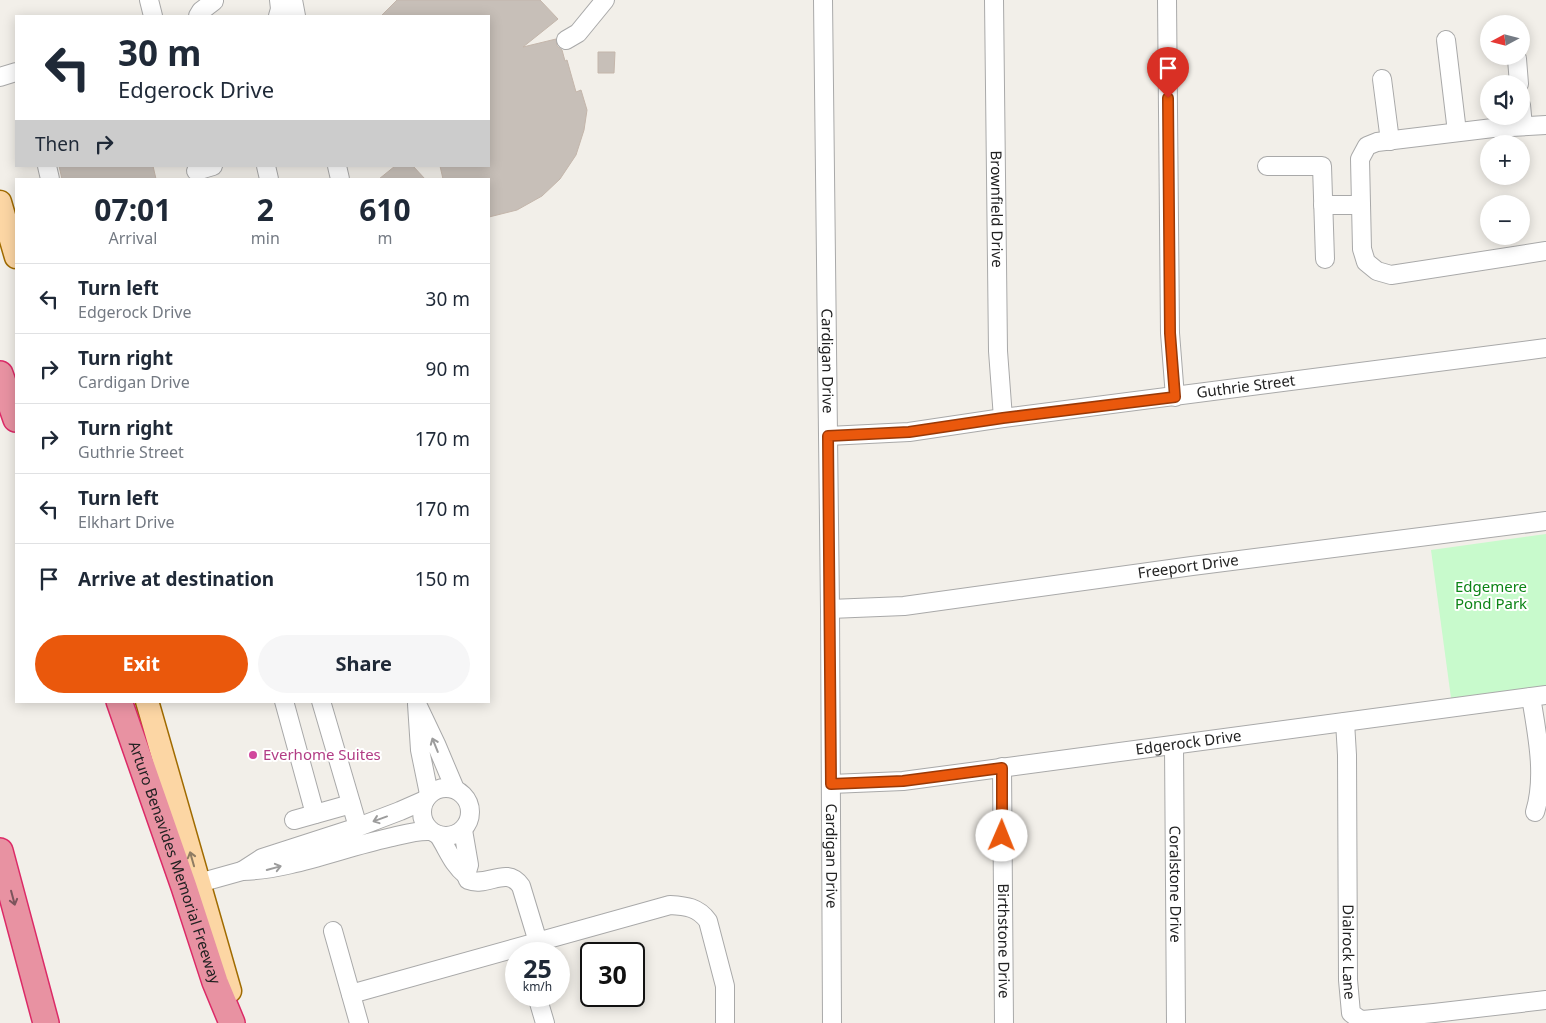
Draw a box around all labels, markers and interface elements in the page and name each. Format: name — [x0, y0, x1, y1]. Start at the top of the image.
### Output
north arrow — [1480, 15, 1530, 65]
map controls — [1480, 15, 1530, 245]
text: 30 m — [118, 29, 201, 76]
icon: left — [35, 35, 100, 100]
pin — [1147, 47, 1189, 98]
icon: arrive — [1154, 54, 1182, 82]
text: Edgerock Drive — [118, 74, 274, 104]
button: sound — [1480, 75, 1530, 125]
icon: right — [90, 130, 118, 158]
text: Then — [35, 131, 80, 157]
button: + — [1480, 135, 1530, 185]
street label: Brownfield Drive — [987, 150, 1008, 268]
text: 07:01 — [94, 189, 171, 230]
text: 2 — [257, 189, 274, 230]
text: 610 — [359, 189, 411, 230]
button: − — [1480, 195, 1530, 245]
text: Arrival — [108, 227, 157, 249]
text: min — [251, 227, 280, 249]
text: m — [377, 227, 392, 249]
text: Turn left — [78, 275, 159, 301]
icon: left — [35, 285, 63, 313]
text: 30 m — [426, 286, 470, 312]
text: Edgerock Drive — [78, 301, 192, 323]
street label: Cardigan Drive — [818, 308, 839, 414]
text: Turn right — [78, 345, 173, 371]
icon: right — [35, 355, 63, 383]
text: 90 m — [426, 356, 470, 382]
street label: Guthrie Street — [1195, 369, 1297, 402]
text: Cardigan Drive — [78, 371, 190, 393]
text: Turn right — [78, 415, 173, 441]
icon: right — [35, 425, 63, 453]
text: 170 m — [415, 426, 470, 452]
text: Guthrie Street — [78, 441, 184, 463]
text: Turn left — [78, 485, 159, 511]
icon: left — [35, 495, 63, 523]
text: 170 m — [415, 496, 470, 522]
text: Elkhart Drive — [78, 511, 175, 533]
street label: Freeport Drive — [1136, 549, 1240, 582]
icon: arrive — [35, 565, 63, 593]
text: Arrive at destination — [78, 566, 274, 592]
text: 150 m — [415, 566, 470, 592]
park label: Edgemere Pond Park — [1455, 576, 1527, 613]
button: Exit — [35, 635, 248, 693]
button: Share — [258, 635, 470, 693]
street label: Edgerock Drive — [1134, 725, 1242, 759]
street label: Arturo Benavides Memorial Freeway — [125, 738, 226, 987]
one-way arrow — [430, 738, 440, 753]
place label: Everhome Suites — [263, 744, 381, 764]
marker: Everhome Suites — [247, 749, 259, 761]
street label: Cardigan Drive — [822, 803, 842, 908]
position arrow — [975, 809, 1027, 861]
one-way arrow — [373, 815, 388, 824]
street label: Coralstone Drive — [1166, 825, 1186, 943]
one-way arrow — [186, 851, 196, 867]
one-way arrow — [266, 863, 282, 872]
street label: Birthstone Drive — [994, 883, 1015, 999]
one-way arrow — [8, 890, 18, 906]
street label: Dialrock Lane — [1339, 904, 1361, 1000]
speed limit sign: 30 — [580, 942, 645, 1007]
text: 25 — [523, 951, 552, 985]
text: km/h — [523, 978, 552, 995]

